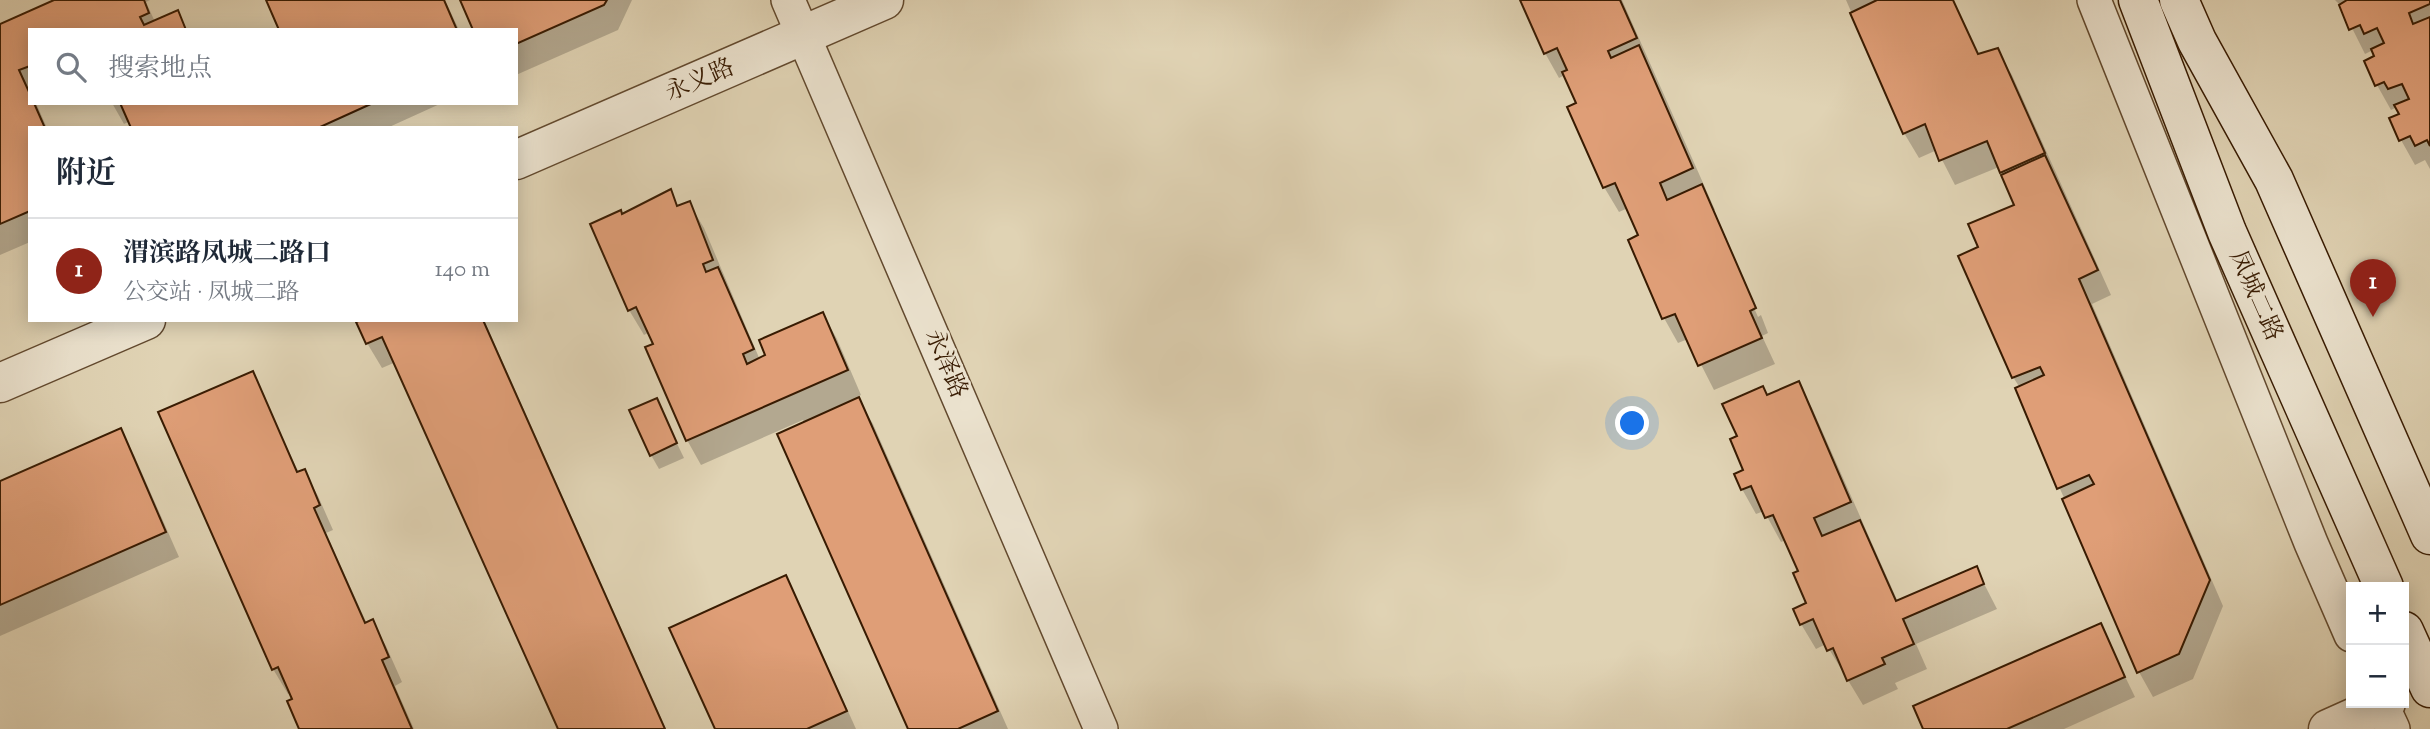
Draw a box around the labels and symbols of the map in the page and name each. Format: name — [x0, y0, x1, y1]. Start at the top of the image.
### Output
street label: 永义路 — [660, 51, 740, 111]
street label: 凤城二路 — [2220, 245, 2290, 347]
pin: 1 — [2350, 259, 2396, 317]
street label: 永泽路 — [915, 324, 975, 404]
your location — [1615, 406, 1649, 440]

